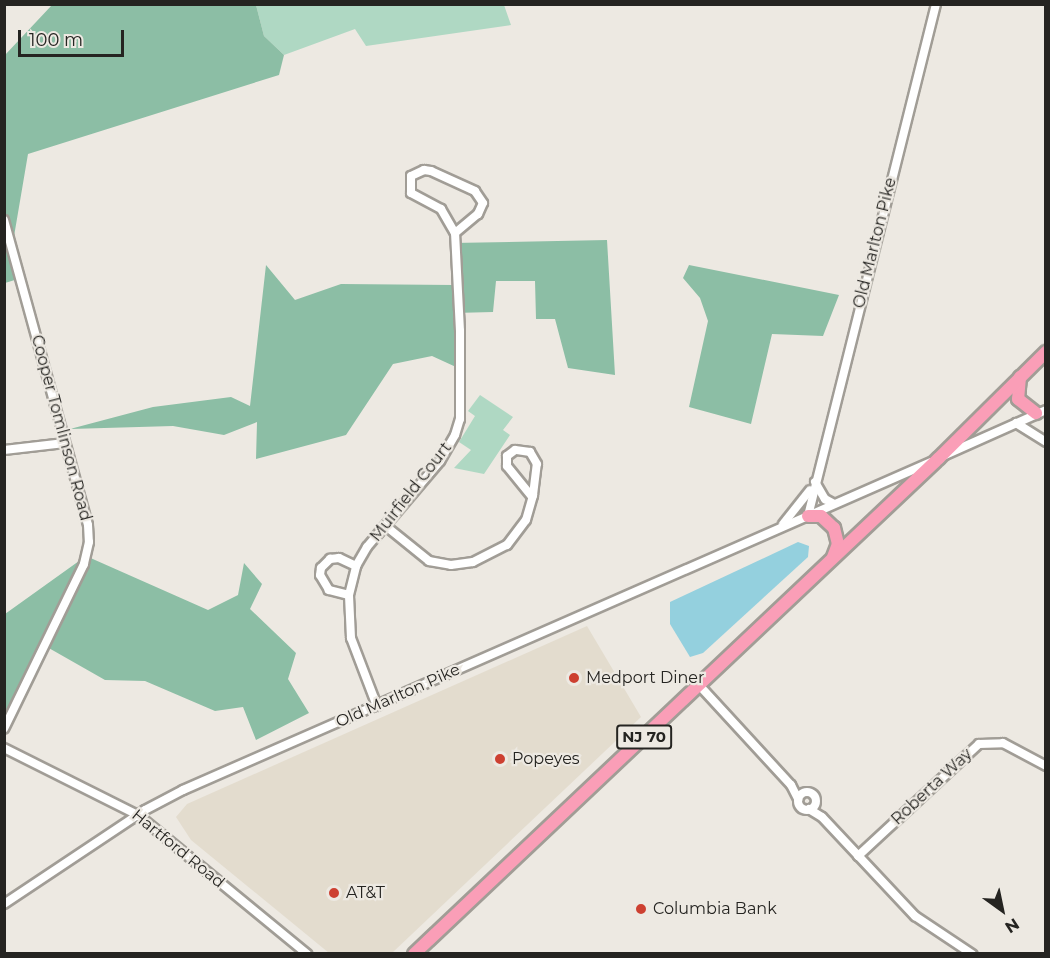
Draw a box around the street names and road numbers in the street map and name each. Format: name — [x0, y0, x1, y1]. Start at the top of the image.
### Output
street label: Old Marlton Pike — [849, 176, 901, 310]
street label: Cooper Tomlinson Road — [27, 333, 95, 523]
street label: Muirfield Court — [366, 439, 456, 545]
street label: Old Marlton Pike — [333, 660, 463, 732]
road number: NJ 70 — [616, 725, 672, 749]
street label: Roberta Way — [888, 745, 976, 829]
street label: Hartford Road — [128, 806, 228, 892]

